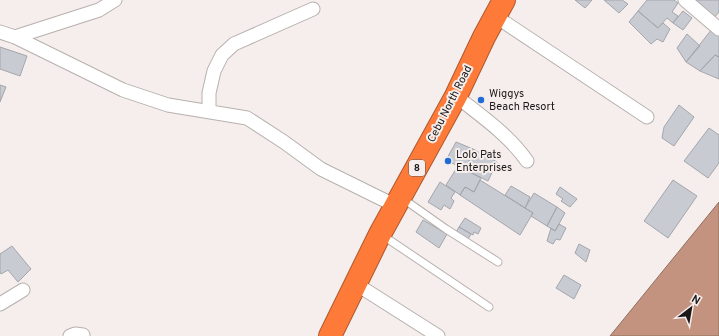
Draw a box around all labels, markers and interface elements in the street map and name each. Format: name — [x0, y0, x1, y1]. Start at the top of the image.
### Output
street label: Cebu North Road — [425, 63, 475, 145]
place label: Wiggys Beach Resort — [489, 87, 555, 114]
marker: Wiggys Beach Resort — [476, 95, 486, 105]
place label: Lolo Pats Enterprises — [456, 148, 512, 175]
marker: Lolo Pats Enterprises — [443, 156, 453, 166]
road number: 8 — [409, 160, 425, 176]
north arrow — [671, 288, 711, 328]
text: N — [689, 292, 703, 308]

